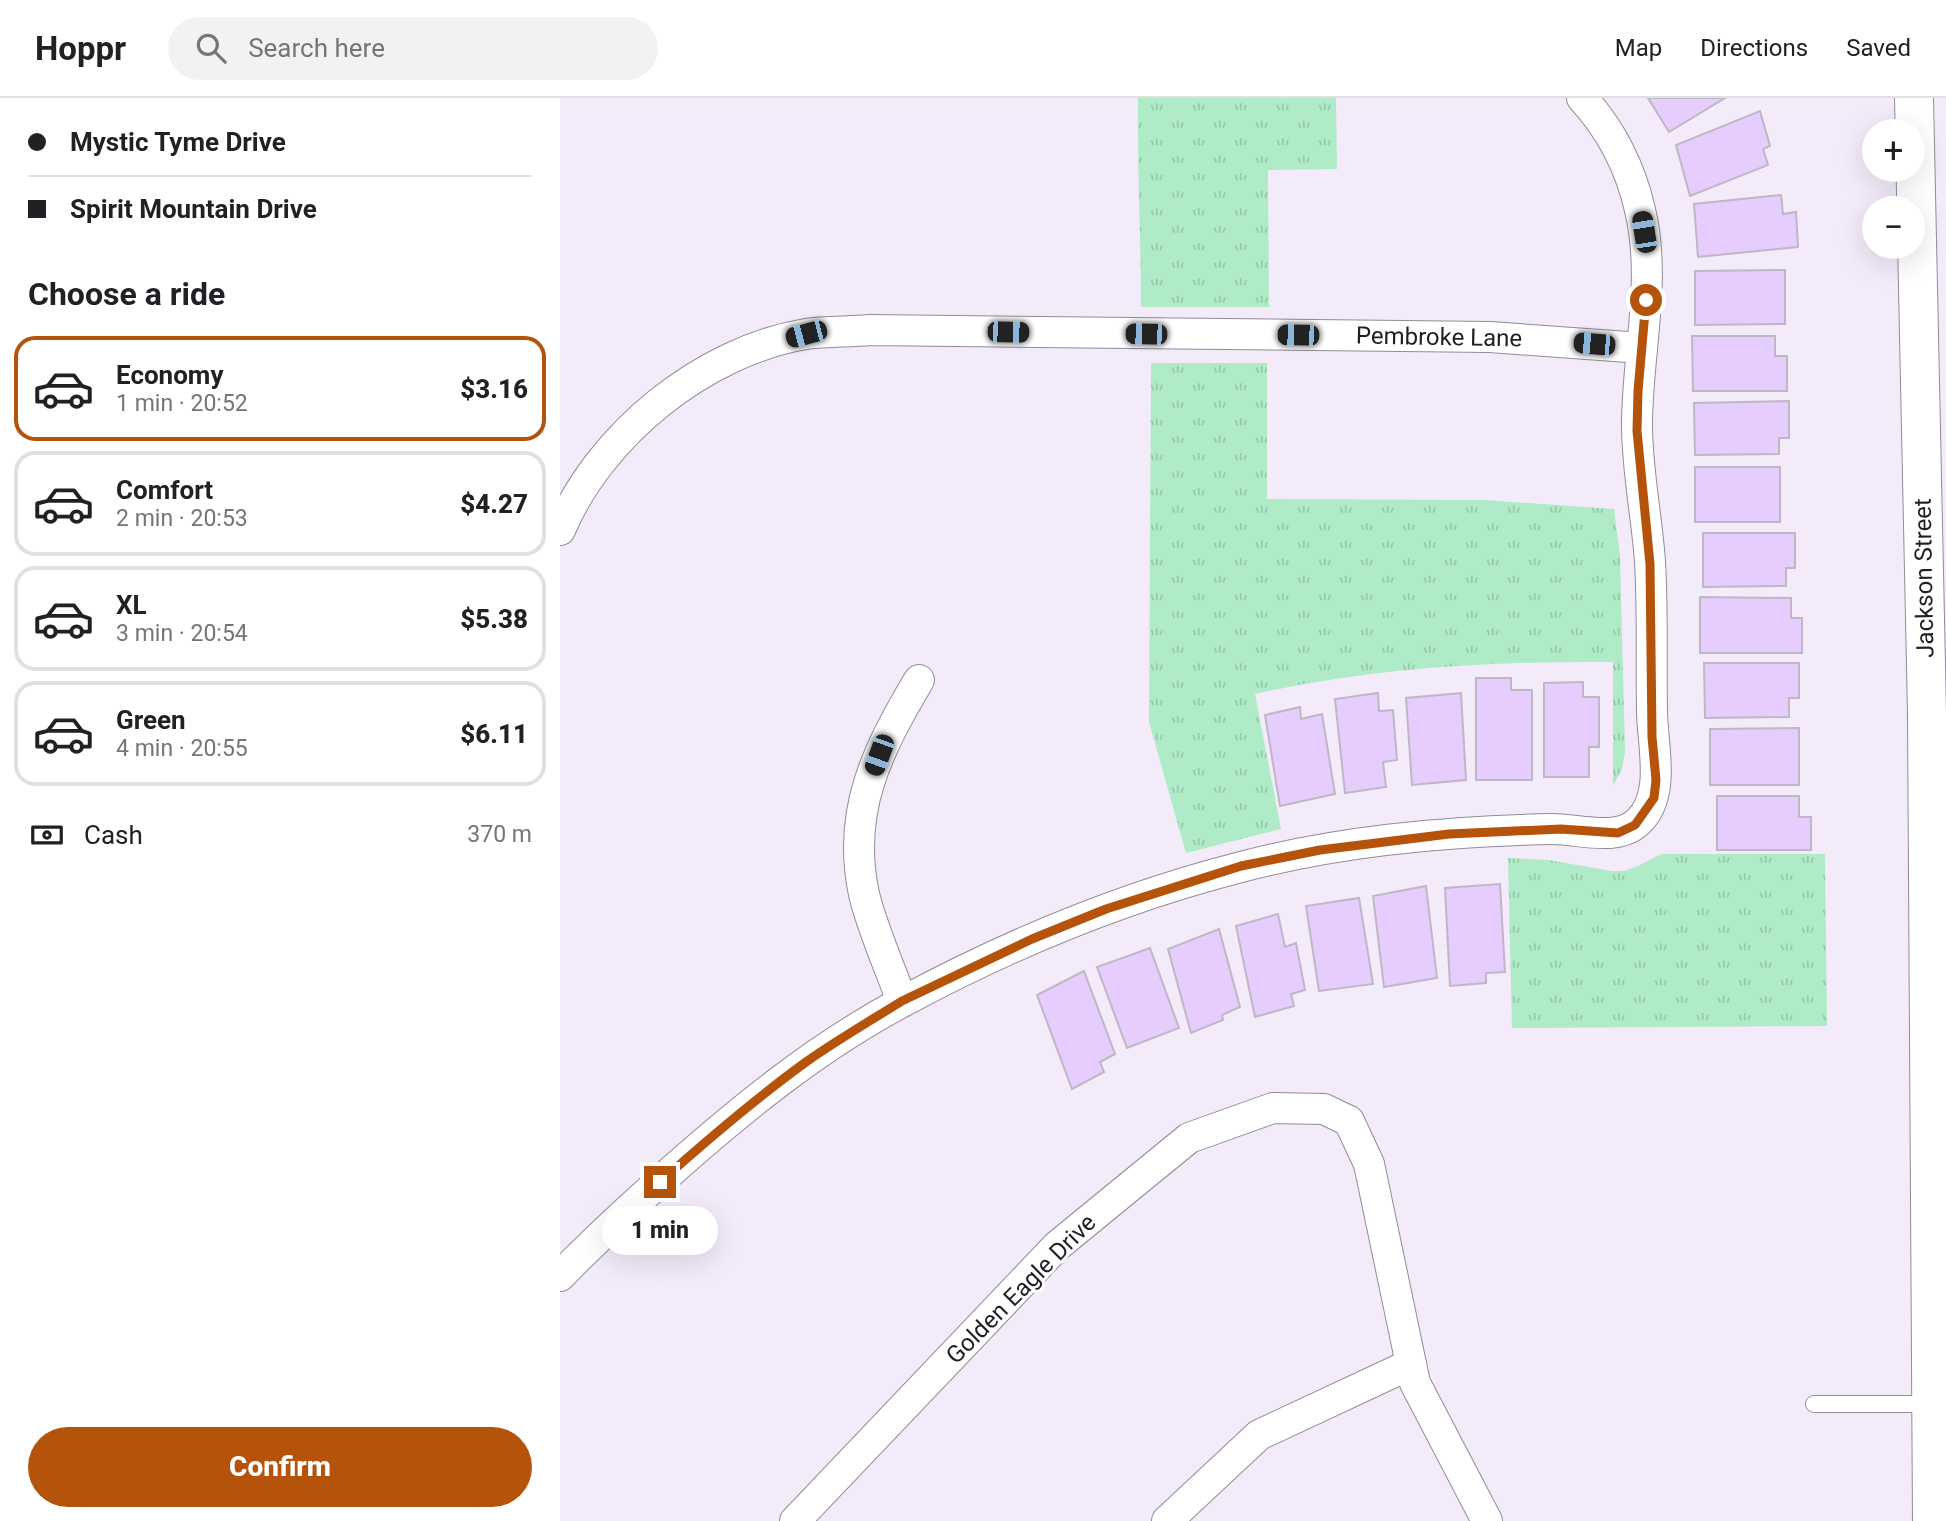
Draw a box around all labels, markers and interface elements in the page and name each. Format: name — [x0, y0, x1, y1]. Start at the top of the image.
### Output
search box — [168, 17, 658, 80]
text: Hoppr — [35, 29, 126, 68]
icon: search — [192, 29, 230, 67]
text: Search here — [248, 33, 385, 63]
text: Map — [1615, 34, 1662, 62]
text: Directions — [1700, 34, 1808, 62]
text: Saved — [1846, 34, 1911, 62]
map controls — [1862, 119, 1925, 259]
button: + — [1862, 119, 1925, 182]
text: Mystic Tyme Drive — [70, 127, 286, 157]
text: Spirit Mountain Drive — [70, 194, 317, 224]
button: − — [1862, 196, 1925, 259]
car — [1631, 210, 1658, 254]
text: Choose a ride — [28, 275, 225, 313]
route start — [1630, 284, 1662, 316]
car — [783, 318, 830, 350]
car — [987, 321, 1030, 343]
street label: Pembroke Lane — [1356, 322, 1522, 352]
car — [1125, 323, 1168, 345]
car — [1277, 324, 1320, 346]
car — [1573, 332, 1616, 356]
icon: car — [32, 357, 95, 420]
text: Economy — [116, 360, 223, 390]
text: $3.16 — [460, 374, 528, 404]
text: 1 min · 20:52 — [116, 390, 248, 417]
icon: car — [32, 472, 95, 535]
text: Comfort — [116, 475, 213, 505]
text: $4.27 — [460, 489, 528, 519]
street label: Jackson Street — [1909, 498, 1939, 658]
text: 2 min · 20:53 — [116, 505, 248, 532]
icon: car — [32, 587, 95, 650]
text: XL — [116, 590, 147, 620]
text: $5.38 — [460, 604, 528, 634]
text: 3 min · 20:54 — [116, 620, 248, 647]
icon: car — [32, 702, 95, 765]
text: Green — [116, 705, 186, 735]
text: $6.11 — [460, 719, 528, 749]
car — [862, 732, 897, 778]
text: 4 min · 20:55 — [116, 735, 248, 762]
icon: cash — [28, 816, 66, 854]
text: Cash — [84, 820, 143, 850]
text: 370 m — [467, 821, 532, 848]
route end — [644, 1166, 676, 1198]
callout: 1 min — [602, 1206, 718, 1256]
street label: Golden Eagle Drive — [940, 1208, 1102, 1370]
text: 1 min — [631, 1217, 689, 1244]
button: Confirm — [28, 1427, 532, 1507]

